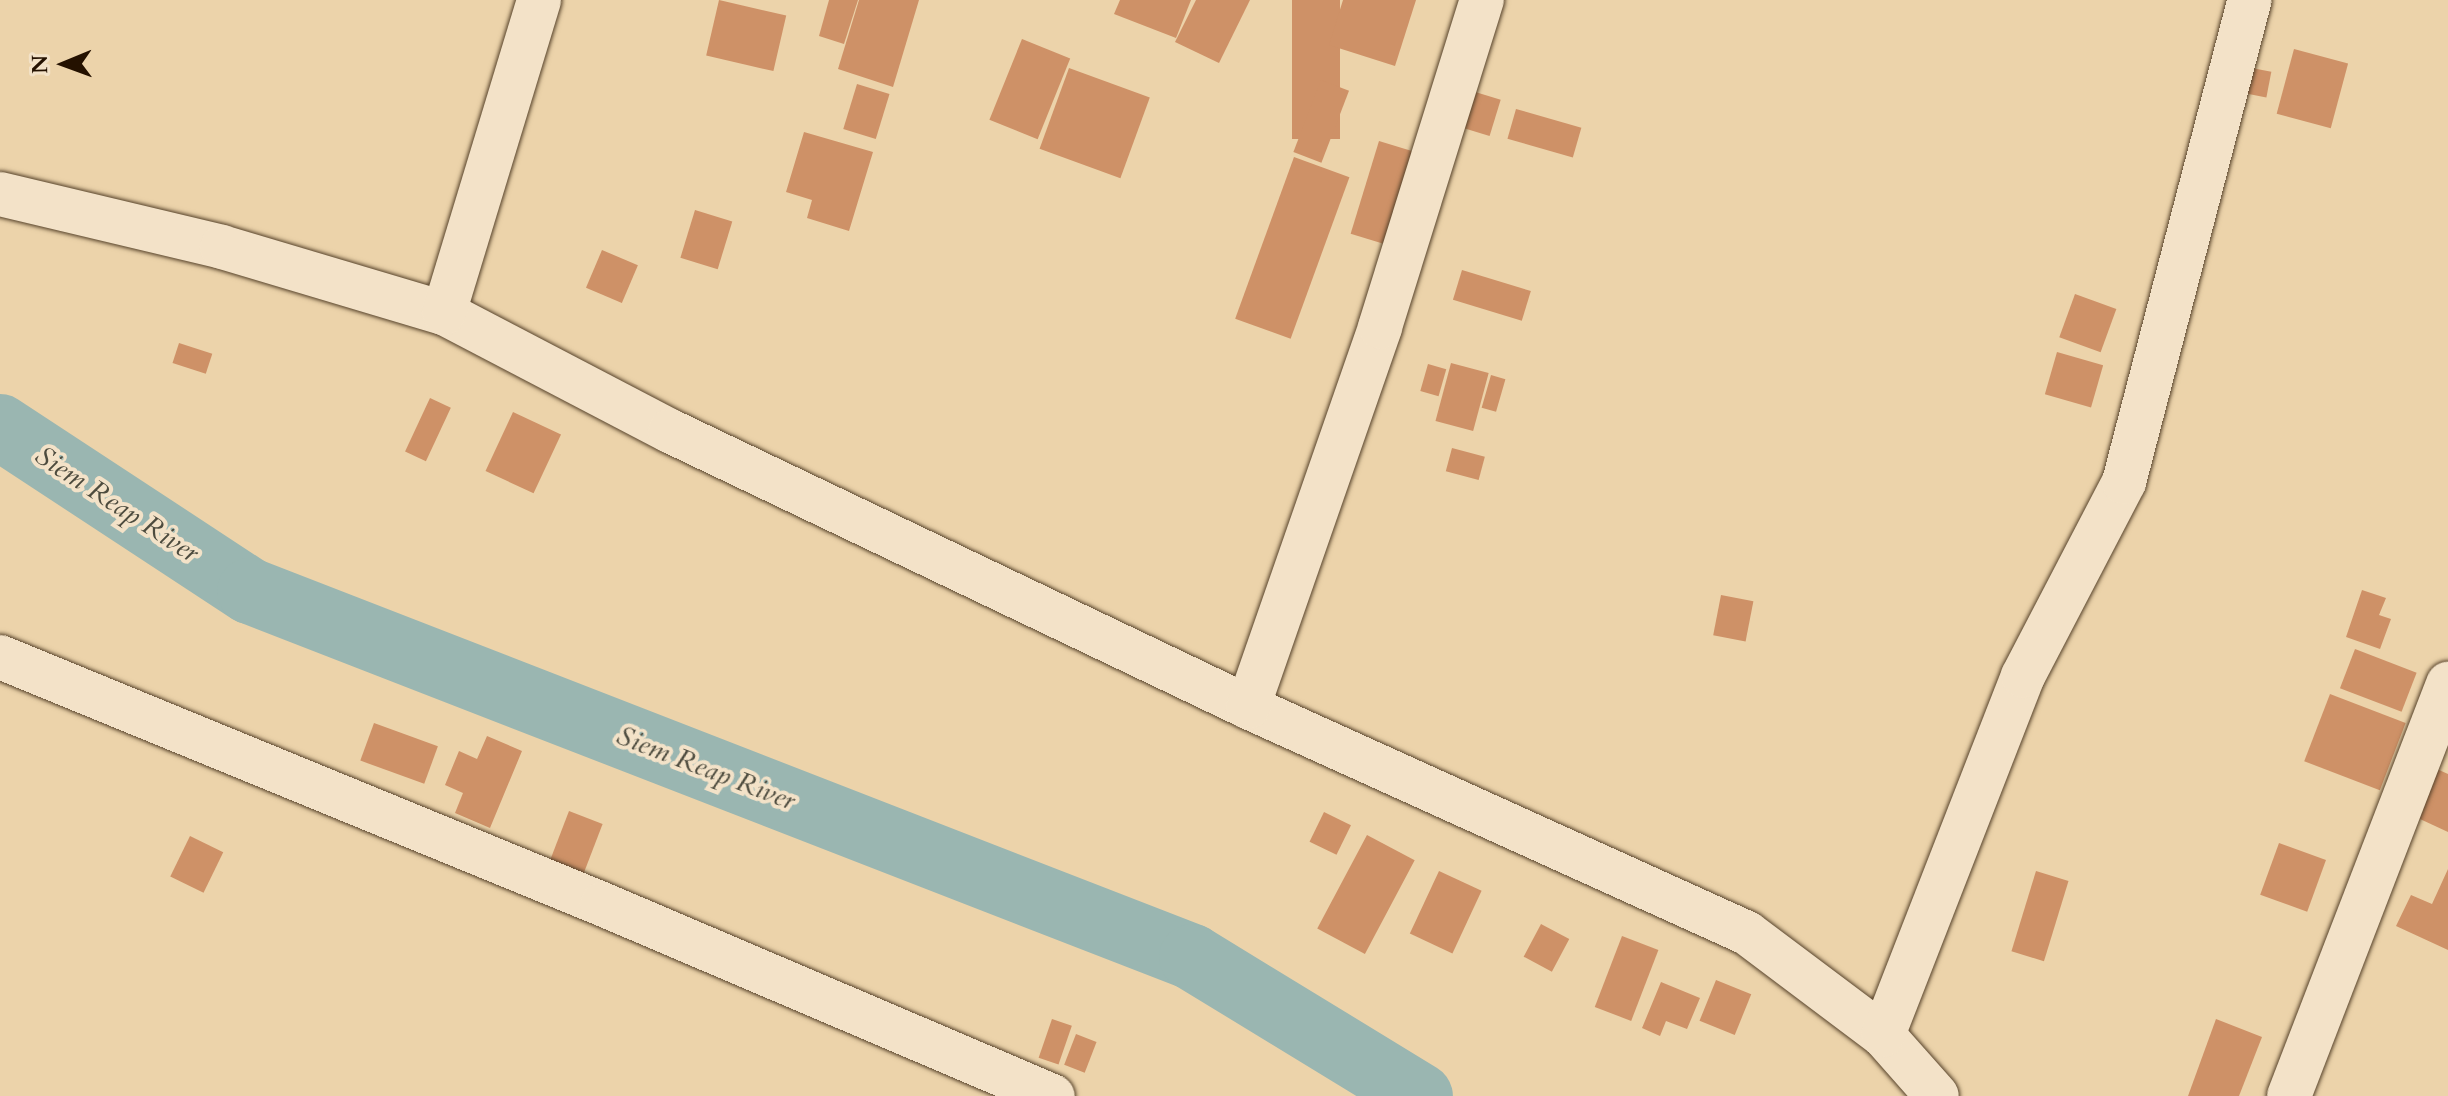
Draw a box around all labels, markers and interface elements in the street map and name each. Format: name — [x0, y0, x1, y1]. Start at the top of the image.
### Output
north arrow — [24, 24, 104, 104]
text: N — [25, 55, 55, 74]
water label: Siem Reap River — [29, 439, 205, 569]
water label: Siem Reap River — [612, 719, 800, 817]

